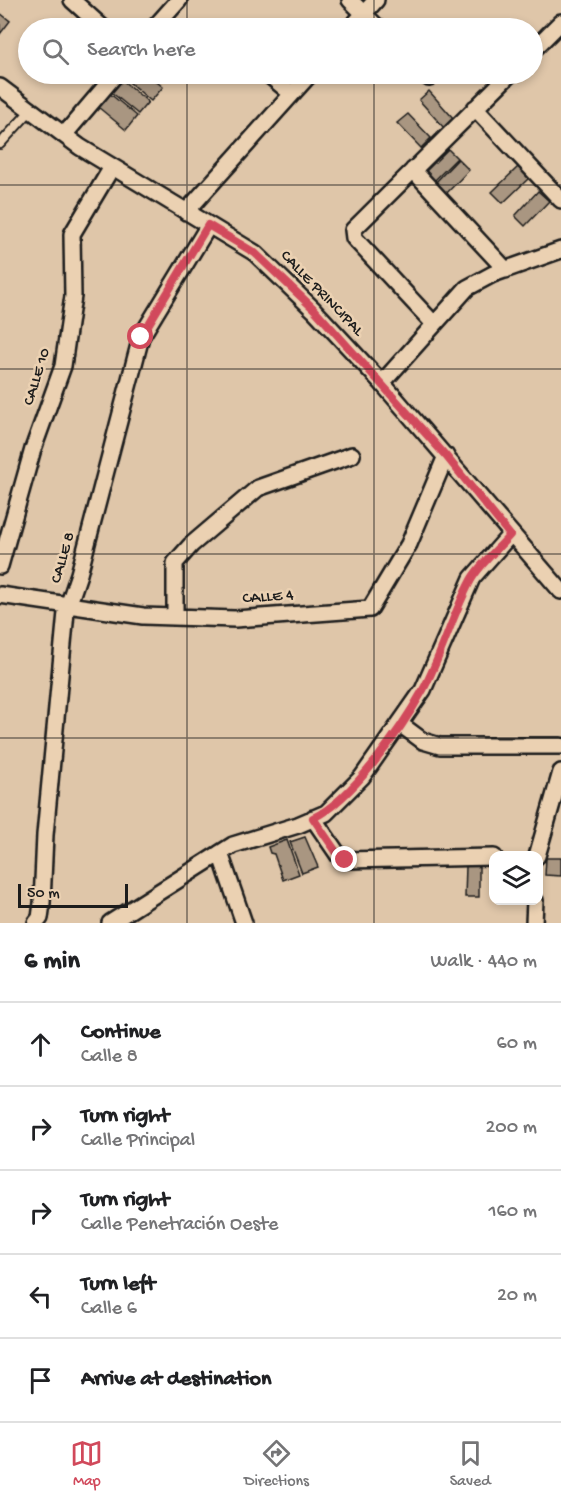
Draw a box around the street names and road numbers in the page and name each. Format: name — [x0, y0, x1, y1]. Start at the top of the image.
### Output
street label: CALLE PRINCIPAL — [275, 247, 367, 342]
street label: CALLE 10 — [20, 346, 56, 408]
street label: CALLE 8 — [48, 530, 80, 586]
street label: CALLE 4 — [242, 587, 295, 609]

